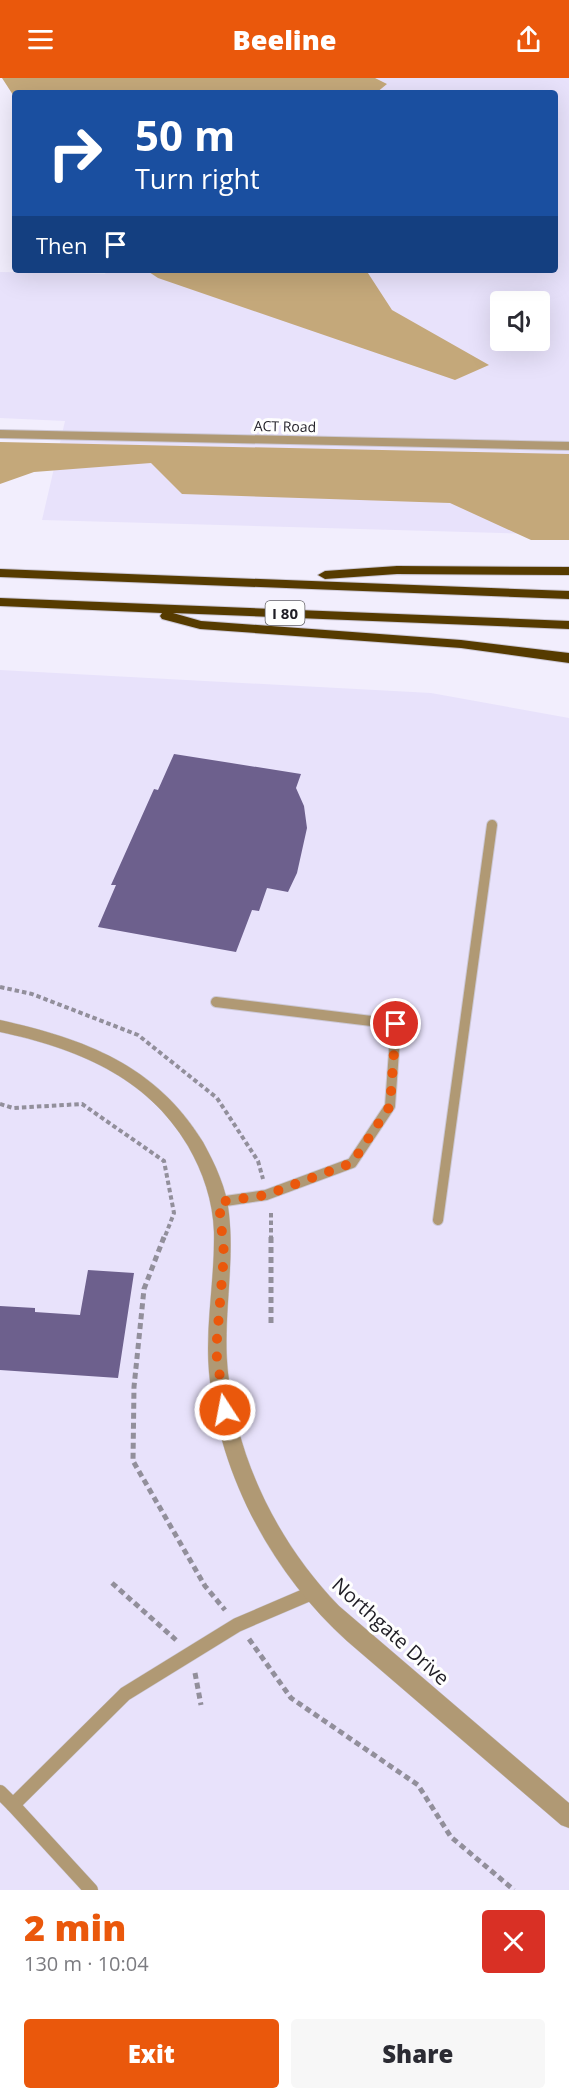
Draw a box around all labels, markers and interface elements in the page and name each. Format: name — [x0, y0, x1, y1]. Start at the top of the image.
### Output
text: Beeline — [233, 21, 336, 58]
icon: menu — [24, 23, 57, 56]
icon: share — [512, 23, 545, 56]
text: 50 m — [135, 106, 235, 163]
icon: right — [36, 114, 114, 192]
text: Turn right — [135, 160, 260, 197]
icon: arrive — [99, 228, 132, 261]
text: Then — [36, 230, 87, 260]
map controls — [490, 291, 550, 351]
button: sound — [490, 291, 550, 351]
street label: ACT Road — [254, 416, 316, 436]
road number: I 80 — [266, 601, 304, 625]
pin — [370, 998, 421, 1049]
icon: arrive — [379, 1007, 412, 1040]
position arrow — [193, 1378, 257, 1442]
street label: Northgate Drive — [327, 1571, 455, 1691]
text: 2 min — [24, 1903, 126, 1952]
button: close — [482, 1910, 545, 1973]
text: 130 m · 10:04 — [24, 1950, 149, 1977]
button: Exit — [24, 2019, 279, 2088]
button: Share — [291, 2019, 545, 2088]

